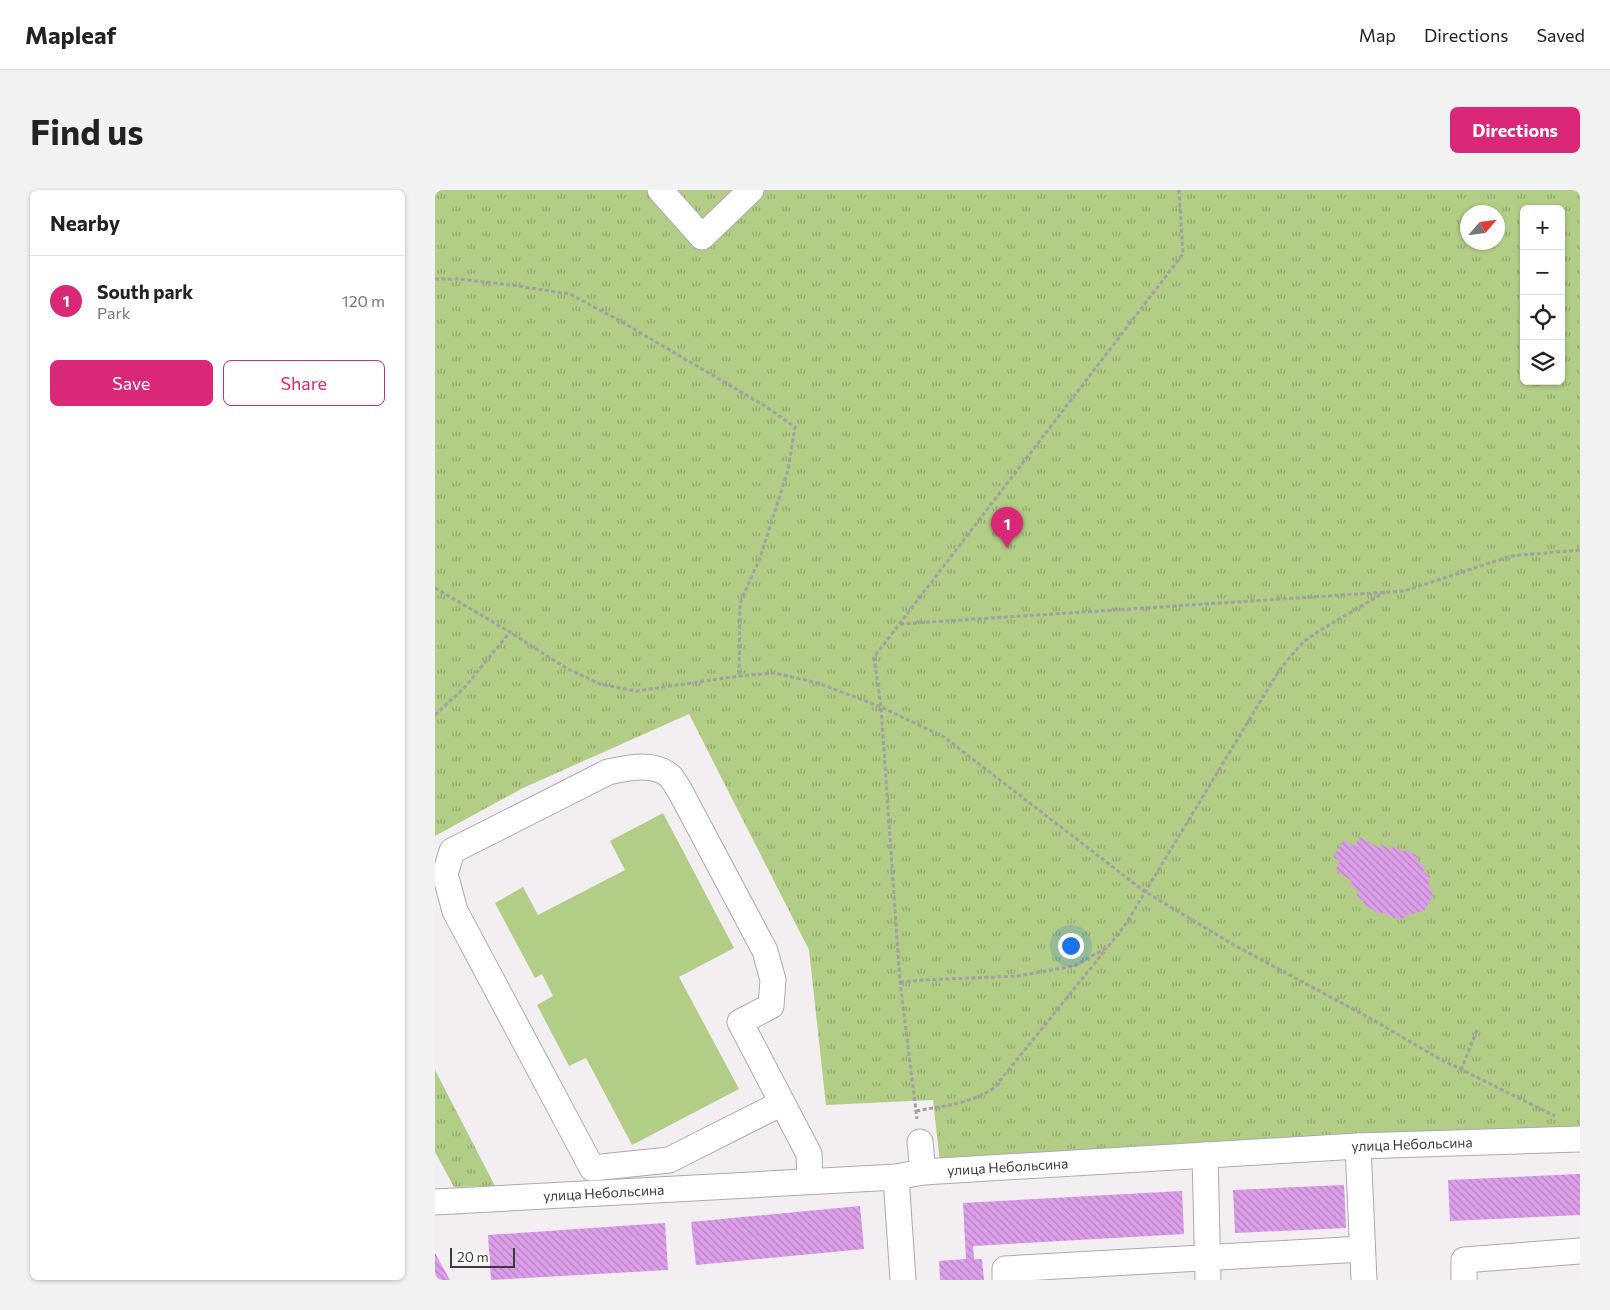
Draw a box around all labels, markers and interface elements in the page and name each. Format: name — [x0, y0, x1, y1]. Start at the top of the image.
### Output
text: Mapleaf — [25, 20, 116, 49]
text: Map — [1359, 24, 1396, 46]
text: Directions — [1424, 24, 1508, 46]
text: Saved — [1536, 24, 1585, 46]
button: Directions — [1450, 107, 1580, 153]
text: Find us — [30, 109, 144, 152]
north arrow — [1460, 205, 1505, 250]
map controls — [1520, 205, 1565, 385]
button: + — [1520, 205, 1565, 250]
text: Nearby — [50, 210, 120, 235]
button: − — [1520, 250, 1565, 295]
text: South park — [97, 280, 193, 303]
text: 1 — [62, 291, 70, 310]
text: 120 m — [342, 291, 385, 310]
button: locate — [1520, 295, 1565, 340]
text: Park — [97, 303, 130, 322]
button: layers — [1520, 340, 1565, 385]
button: Save — [50, 360, 213, 406]
button: Share — [223, 360, 385, 406]
pin: 1 — [991, 507, 1023, 548]
your location — [1058, 933, 1084, 959]
street label: улица Небольсина — [1351, 1133, 1473, 1154]
street label: улица Небольсина — [947, 1154, 1069, 1179]
street label: улица Небольсина — [543, 1181, 665, 1204]
scale bar — [450, 1245, 515, 1268]
text: 20 m — [457, 1248, 489, 1265]

